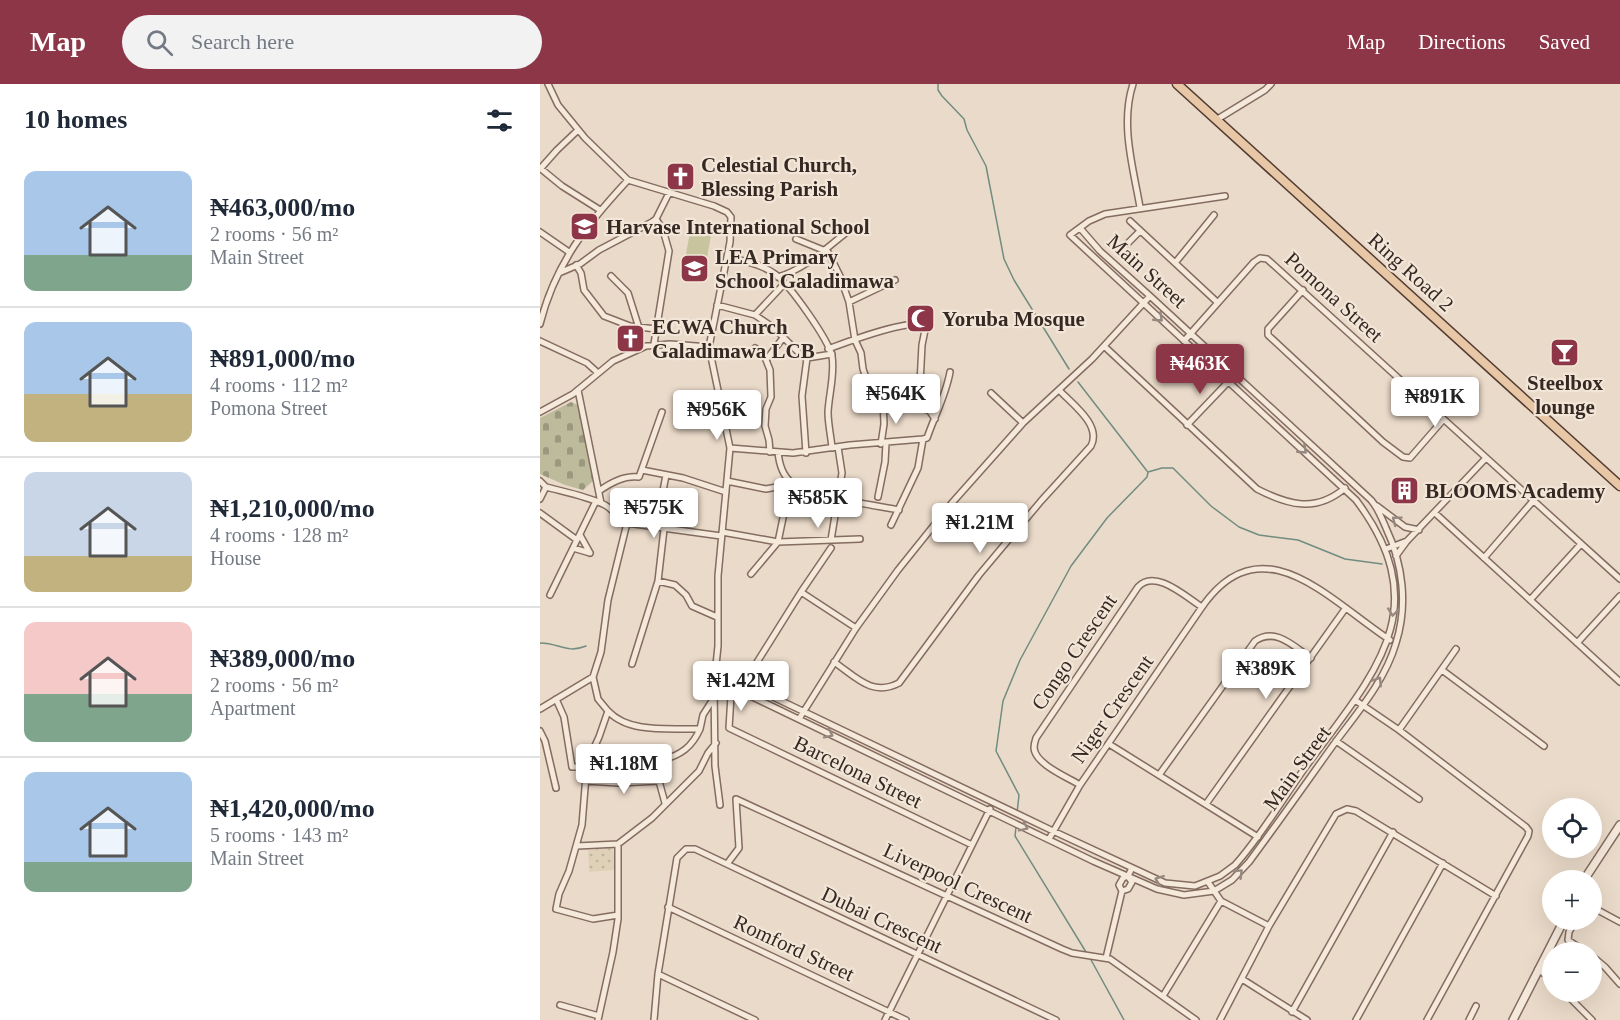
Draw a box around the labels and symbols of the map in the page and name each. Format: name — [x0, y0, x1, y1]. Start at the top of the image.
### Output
place label: Celestial Church, Blessing Parish — [701, 153, 857, 201]
church icon: Celestial Church, Blessing Parish — [664, 161, 696, 193]
school or university icon: Harvase International School — [569, 211, 601, 243]
place label: Harvase International School — [606, 215, 870, 239]
street label: Ring Road 2 — [1364, 228, 1458, 316]
street label: Main Street — [1102, 229, 1192, 313]
place label: LEA Primary School Galadimawa — [715, 245, 895, 293]
street label: Pomona Street — [1280, 247, 1388, 347]
school or university icon: LEA Primary School Galadimawa — [678, 253, 710, 285]
mosque icon: Yoruba Mosque — [905, 303, 937, 335]
place label: Yoruba Mosque — [942, 307, 1085, 331]
one-way arrow — [1152, 310, 1163, 321]
place label: ECWA Church Galadimawa LCB — [652, 315, 815, 363]
church icon: ECWA Church Galadimawa LCB — [615, 323, 647, 355]
bar icon: Steelbox lounge — [1549, 336, 1581, 368]
pin: ₦463K — [1158, 344, 1242, 395]
place label: Steelbox lounge — [1527, 371, 1603, 419]
pin: ₦564K — [854, 374, 938, 425]
pin: ₦891K — [1393, 377, 1477, 428]
pin: ₦956K — [675, 390, 759, 441]
one-way arrow — [1296, 442, 1307, 453]
building icon: BLOOMS Academy — [1388, 475, 1420, 507]
pin: ₦585K — [776, 478, 860, 529]
place label: BLOOMS Academy — [1425, 479, 1606, 503]
pin: ₦575K — [612, 488, 696, 539]
pin: ₦1.21M — [931, 503, 1029, 554]
one-way arrow — [1391, 516, 1402, 527]
street label: Congo Crescent — [1026, 589, 1122, 715]
one-way arrow — [1387, 607, 1400, 616]
pin: ₦389K — [1224, 649, 1308, 700]
street label: Niger Crescent — [1066, 650, 1158, 768]
pin: ₦1.42M — [692, 661, 790, 712]
one-way arrow — [1371, 677, 1382, 688]
street label: Main Street — [1258, 721, 1336, 815]
one-way arrow — [822, 726, 833, 738]
street label: Barcelona Street — [790, 731, 926, 813]
pin: ₦1.18M — [575, 744, 673, 795]
one-way arrow — [1017, 819, 1028, 831]
street label: Liverpool Crescent — [880, 838, 1036, 928]
one-way arrow — [1232, 869, 1243, 880]
one-way arrow — [1154, 875, 1165, 888]
street label: Dubai Crescent — [818, 882, 946, 958]
street label: Romford Street — [730, 910, 858, 986]

